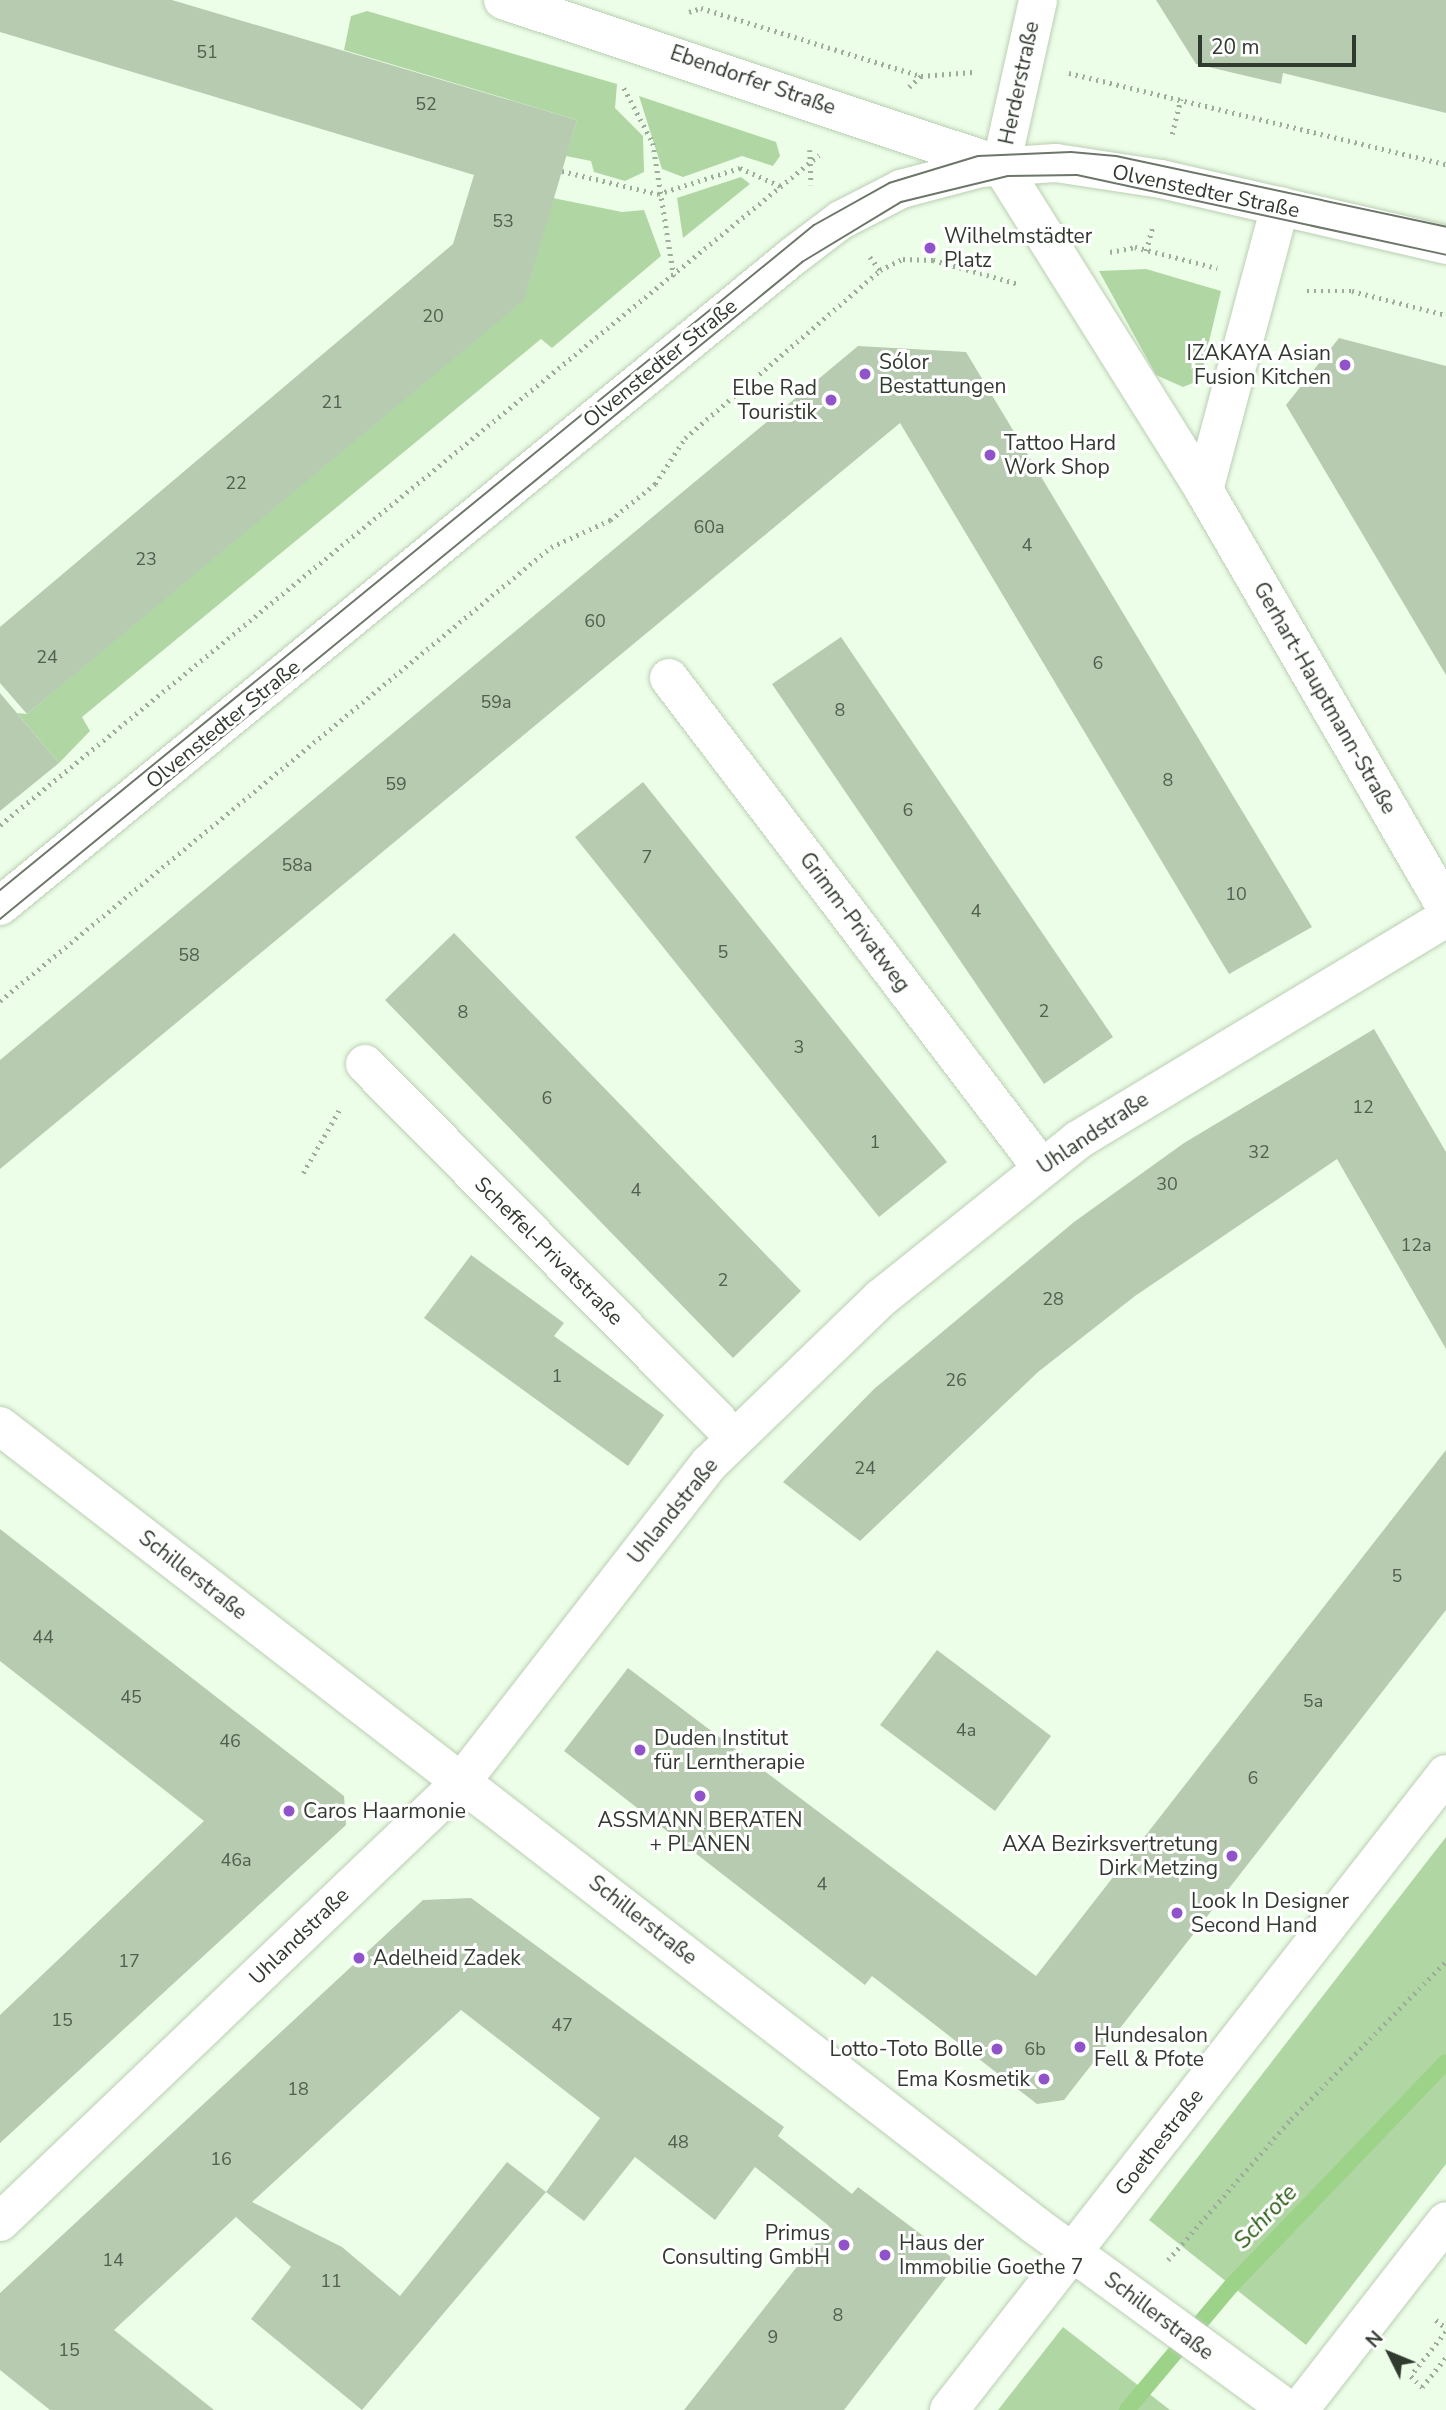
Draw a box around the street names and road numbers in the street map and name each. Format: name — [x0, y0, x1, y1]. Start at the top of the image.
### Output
street label: Herderstraße — [994, 19, 1044, 147]
street label: Ebendorfer Straße — [667, 40, 839, 120]
street label: Olvenstedter Straße — [1110, 159, 1302, 223]
street label: Olvenstedter Straße — [578, 293, 742, 433]
street label: Gerhart-Hauptmann-Straße — [1248, 577, 1402, 819]
street label: Olvenstedter Straße — [141, 654, 305, 794]
street label: Grimm-Privatweg — [794, 847, 916, 997]
street label: Uhlandstraße — [1033, 1087, 1153, 1179]
street label: Scheffel-Privatstraße — [469, 1171, 629, 1331]
street label: Uhlandstraße — [623, 1453, 723, 1569]
street label: Schillerstraße — [134, 1525, 252, 1625]
street label: Schillerstraße — [584, 1870, 702, 1970]
street label: Uhlandstraße — [244, 1882, 354, 1990]
street label: Goethestraße — [1110, 2084, 1208, 2200]
street label: Schillerstraße — [1099, 2267, 1219, 2365]

